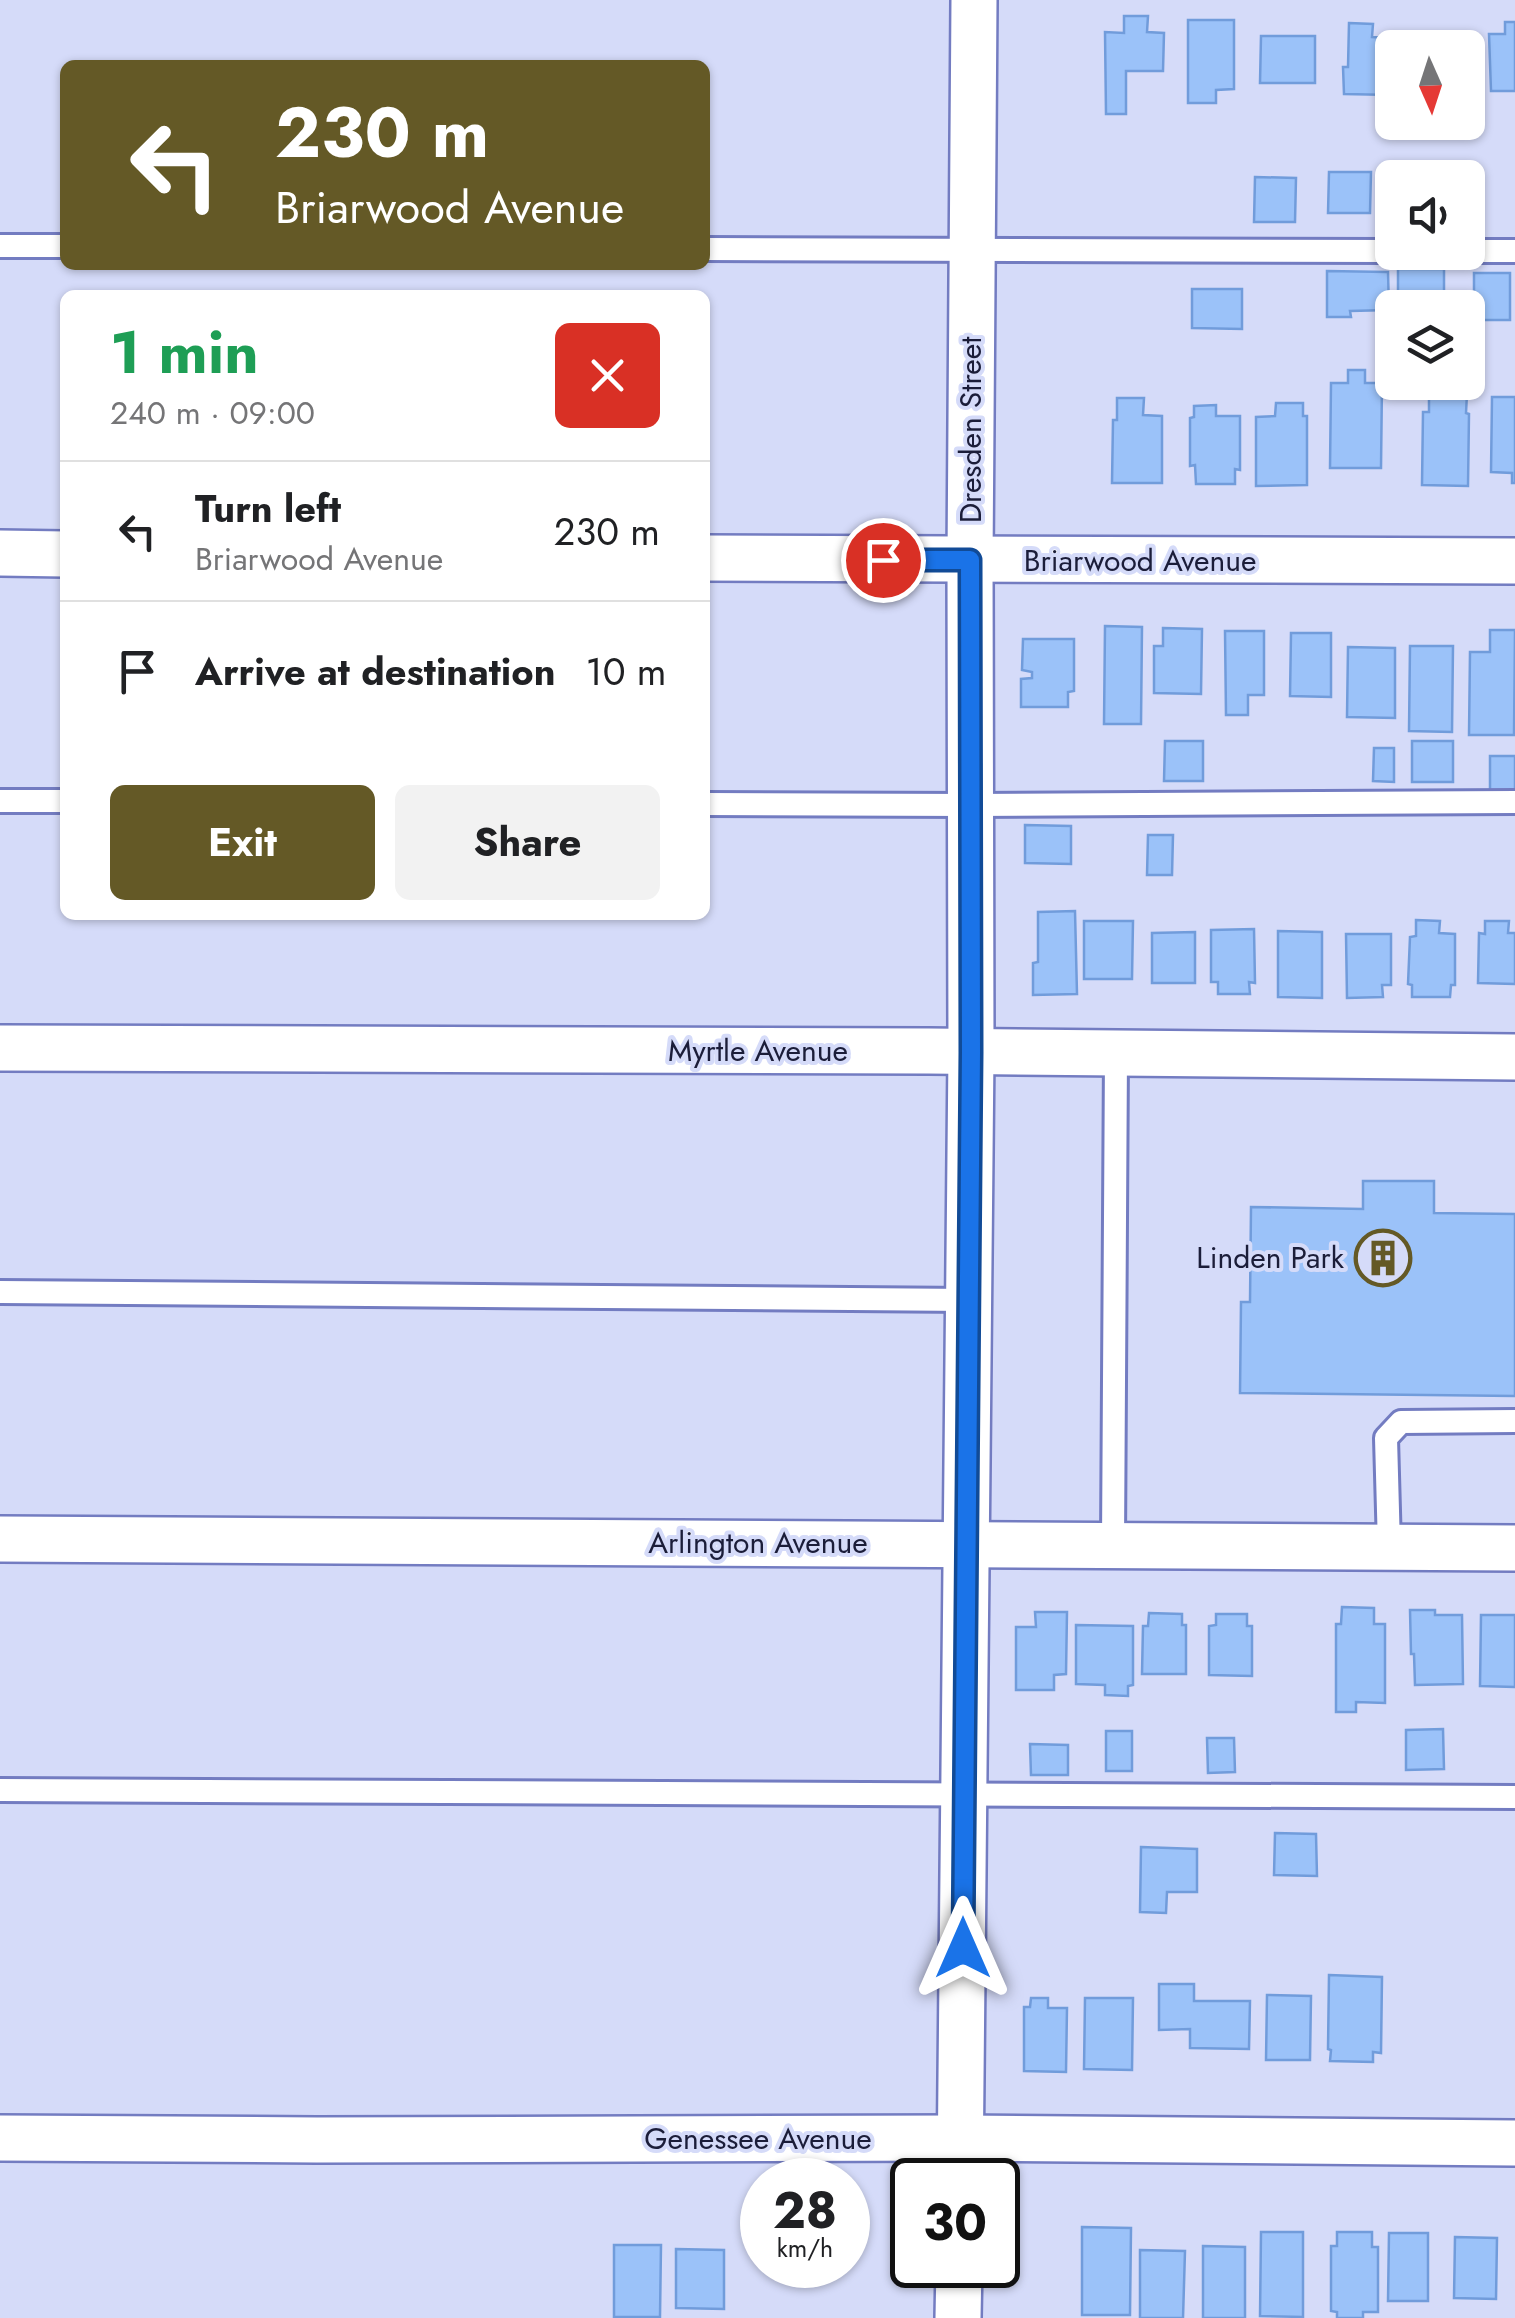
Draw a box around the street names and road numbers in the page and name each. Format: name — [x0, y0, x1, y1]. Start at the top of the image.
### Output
street label: Dresden Street — [949, 336, 992, 523]
street label: Briarwood Avenue — [1024, 539, 1256, 582]
street label: Myrtle Avenue — [668, 1029, 848, 1072]
street label: Arlington Avenue — [648, 1521, 868, 1564]
street label: Genessee Avenue — [644, 2117, 872, 2160]

